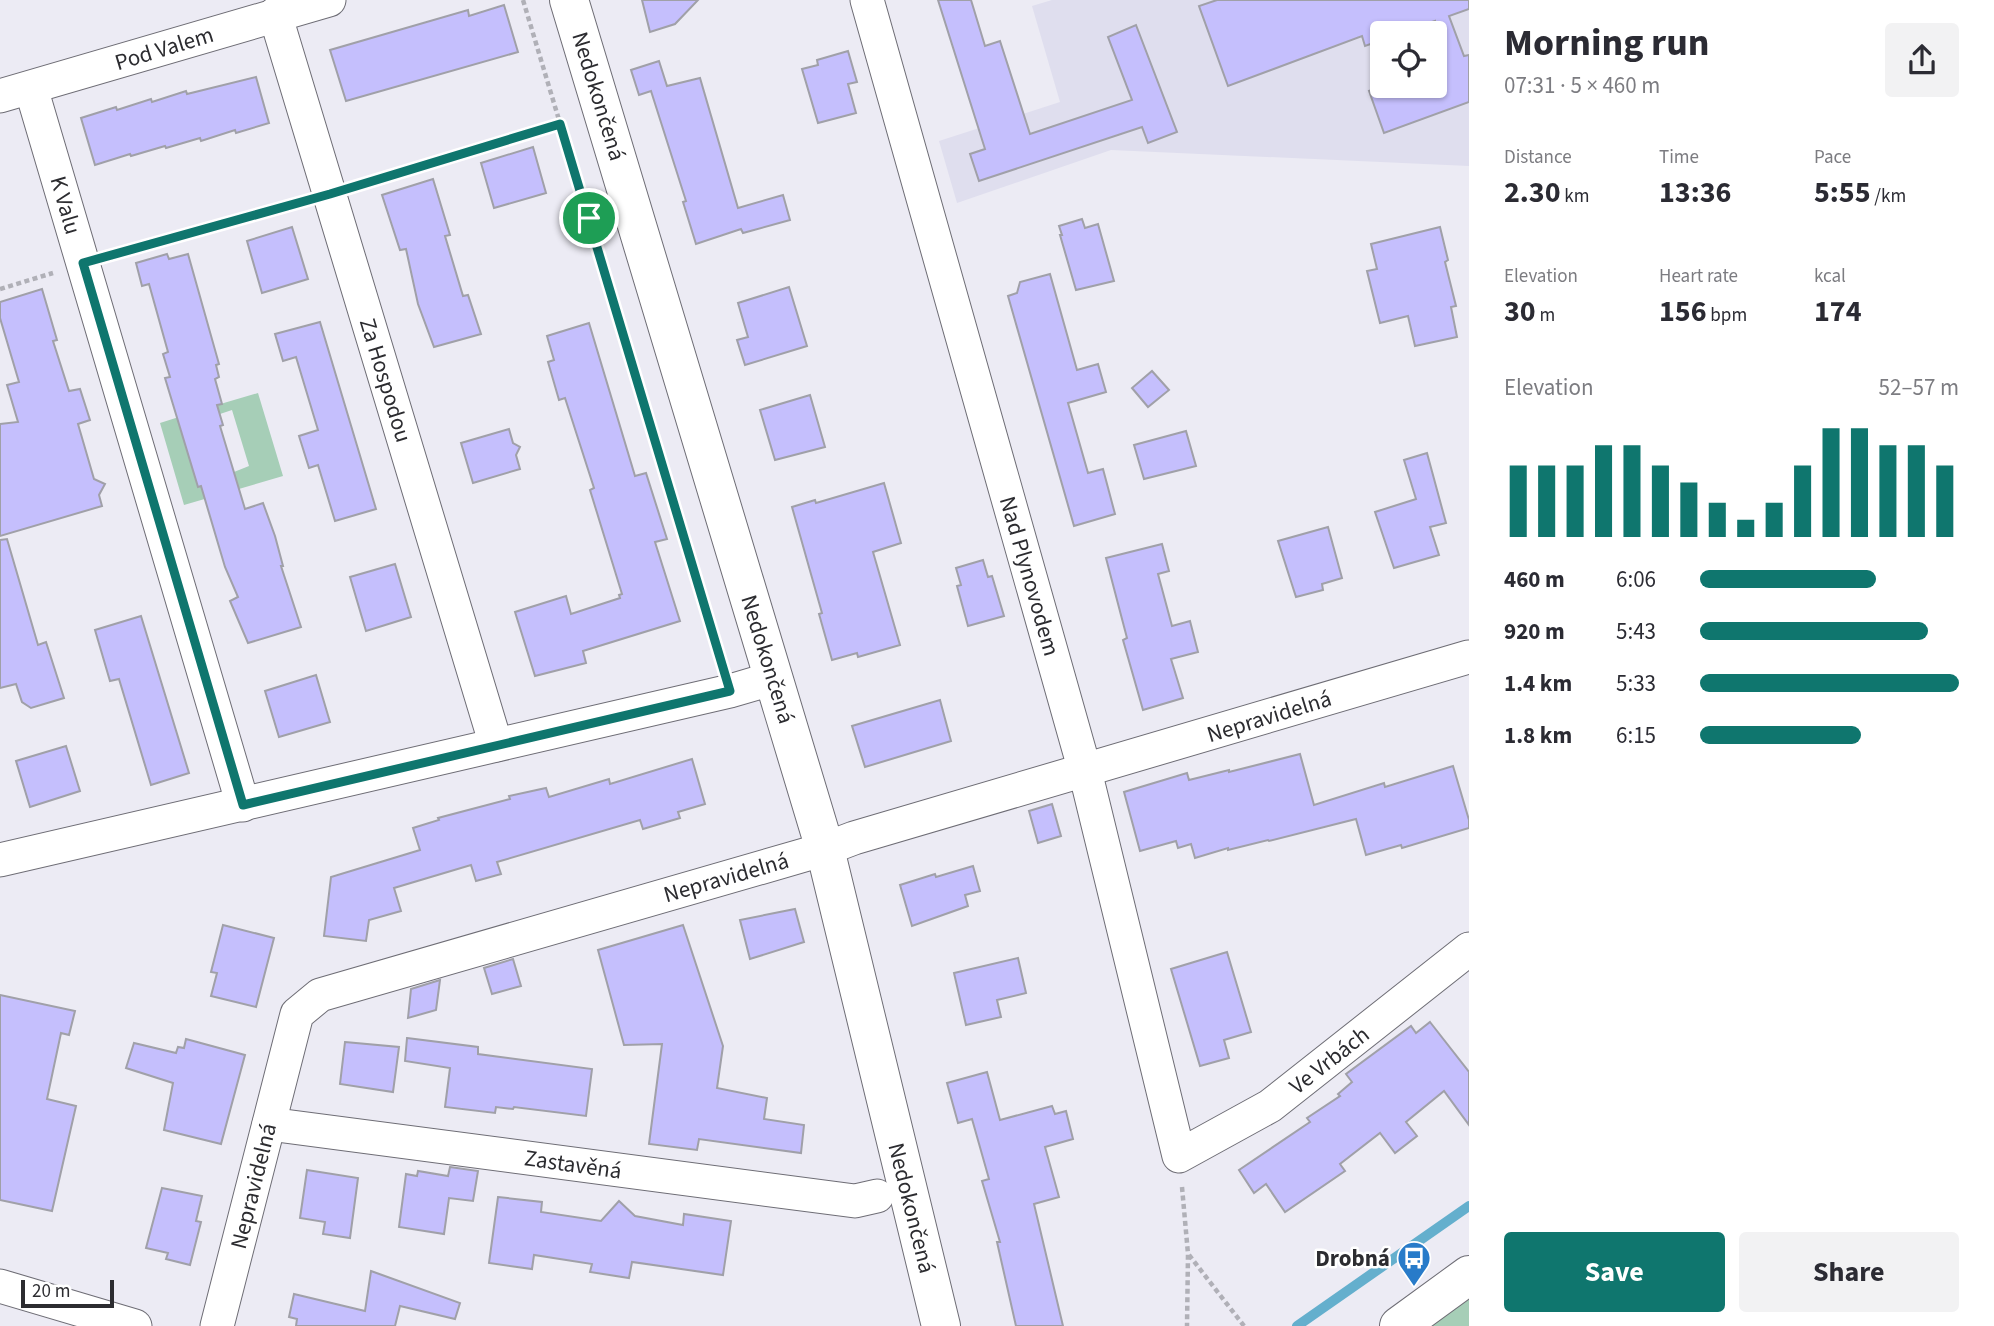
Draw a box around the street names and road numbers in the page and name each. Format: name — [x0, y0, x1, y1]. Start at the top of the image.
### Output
street label: Pod Valem — [111, 18, 218, 79]
street label: Nedokončená — [563, 28, 634, 165]
street label: K Valu — [41, 172, 90, 238]
street label: Za Hospodou — [351, 314, 420, 446]
street label: Nad Plynovodem — [991, 492, 1068, 660]
street label: Nedokončená — [732, 591, 803, 728]
street label: Nepravidelná — [1203, 682, 1336, 751]
street label: Nepravidelná — [660, 844, 793, 911]
street label: Ve Vrbách — [1282, 1018, 1376, 1102]
street label: Nepravidelná — [222, 1120, 285, 1253]
street label: Nedokončená — [879, 1140, 944, 1277]
street label: Zastavěná — [522, 1141, 624, 1188]

